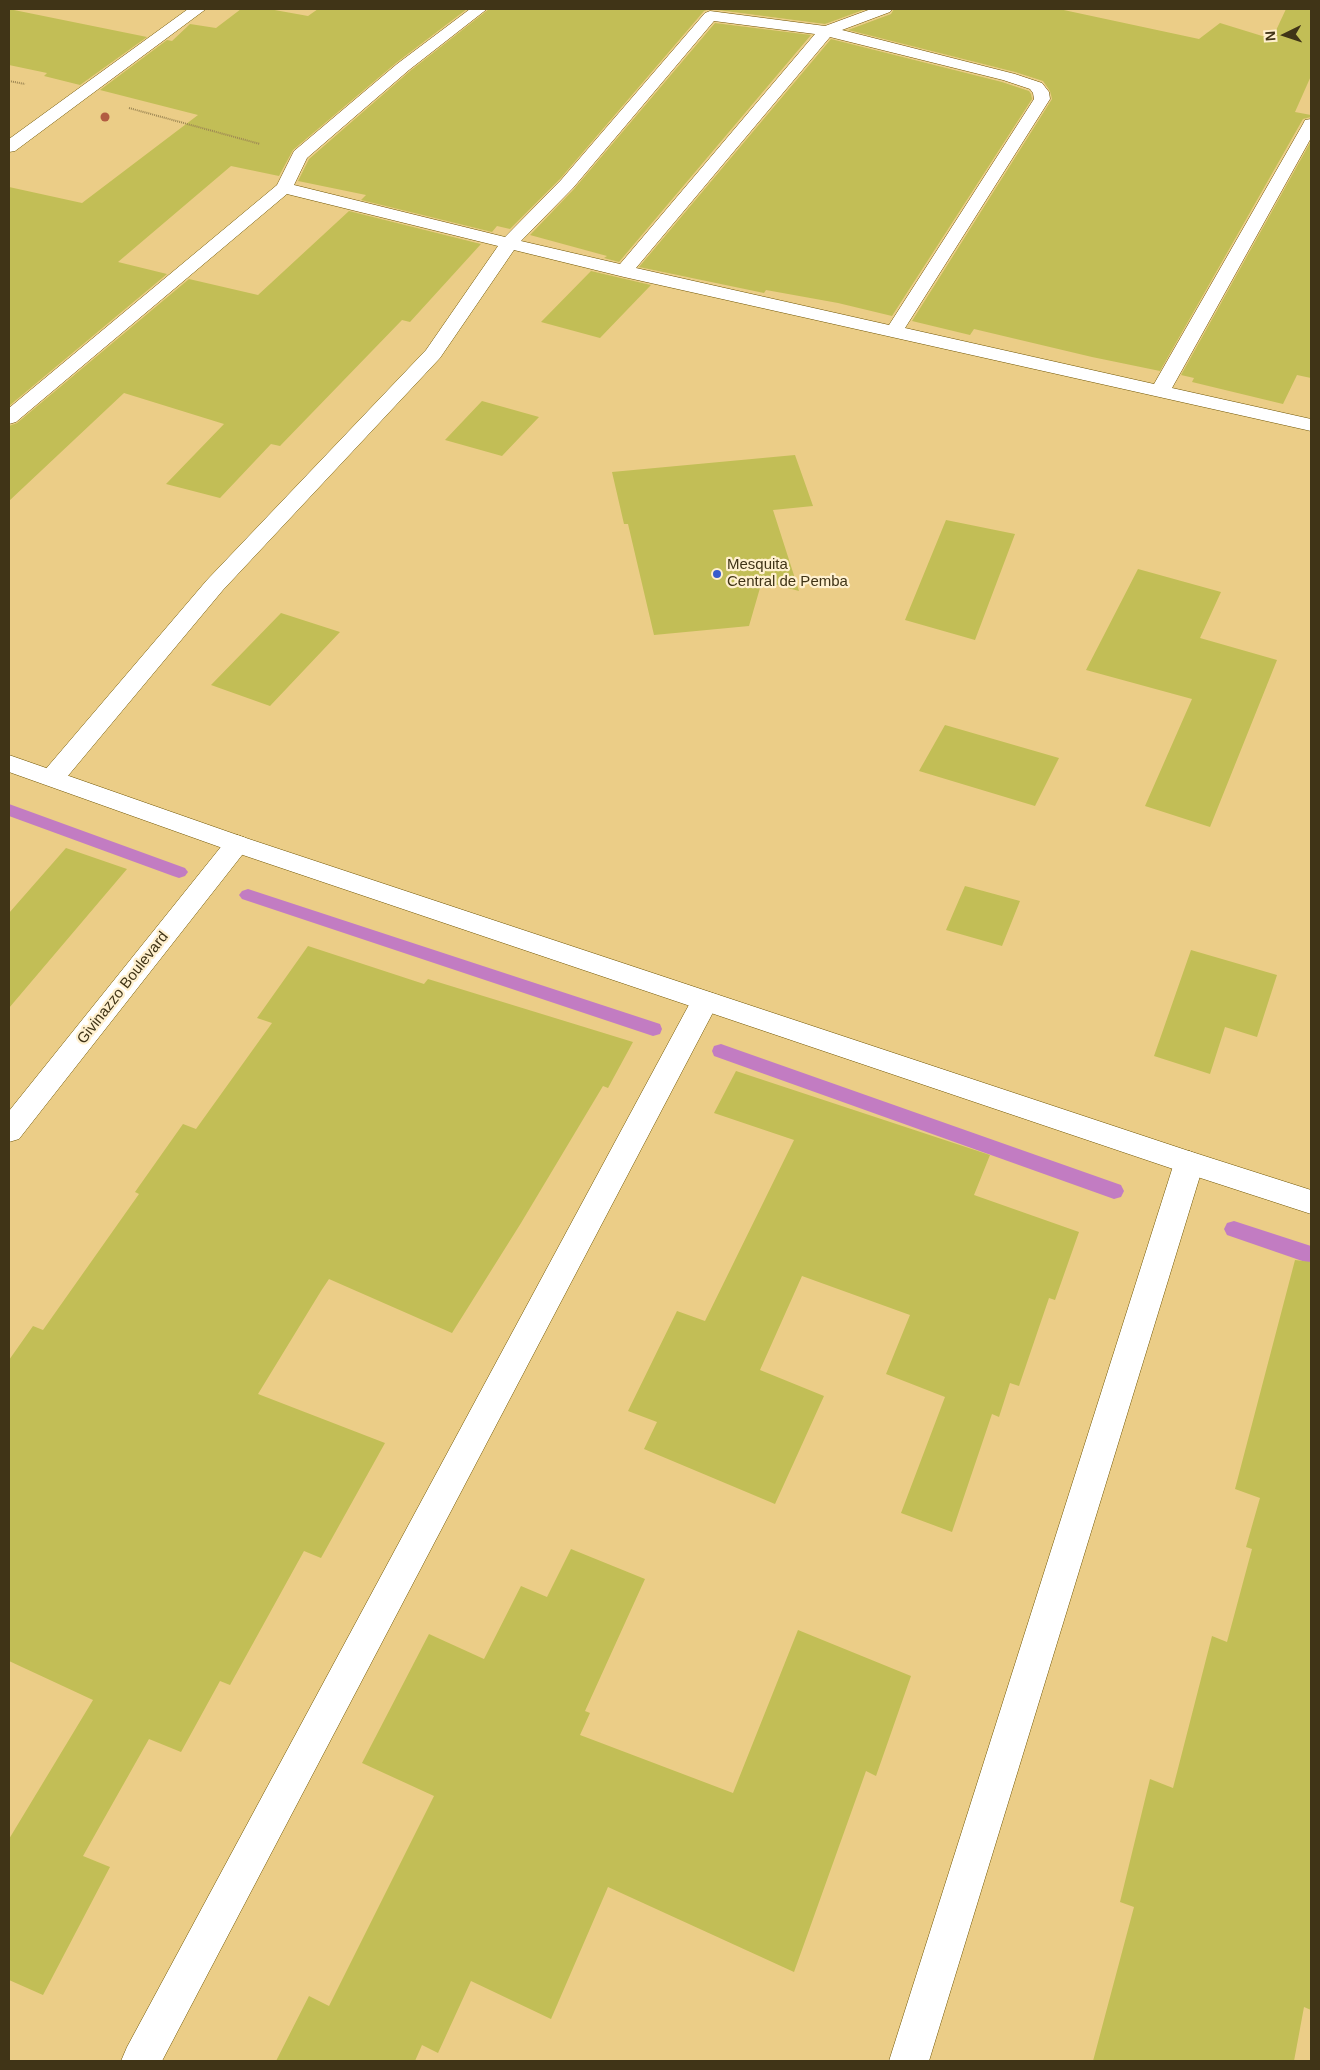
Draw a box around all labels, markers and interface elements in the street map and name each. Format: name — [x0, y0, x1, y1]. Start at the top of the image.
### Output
north arrow — [1260, 10, 1310, 60]
text: N — [1262, 30, 1278, 42]
place label: Mesquita Central de Pemba — [727, 556, 848, 591]
marker: Mesquita Central de Pemba — [711, 568, 723, 580]
street label: Givinazzo Boulevard — [74, 928, 172, 1048]

